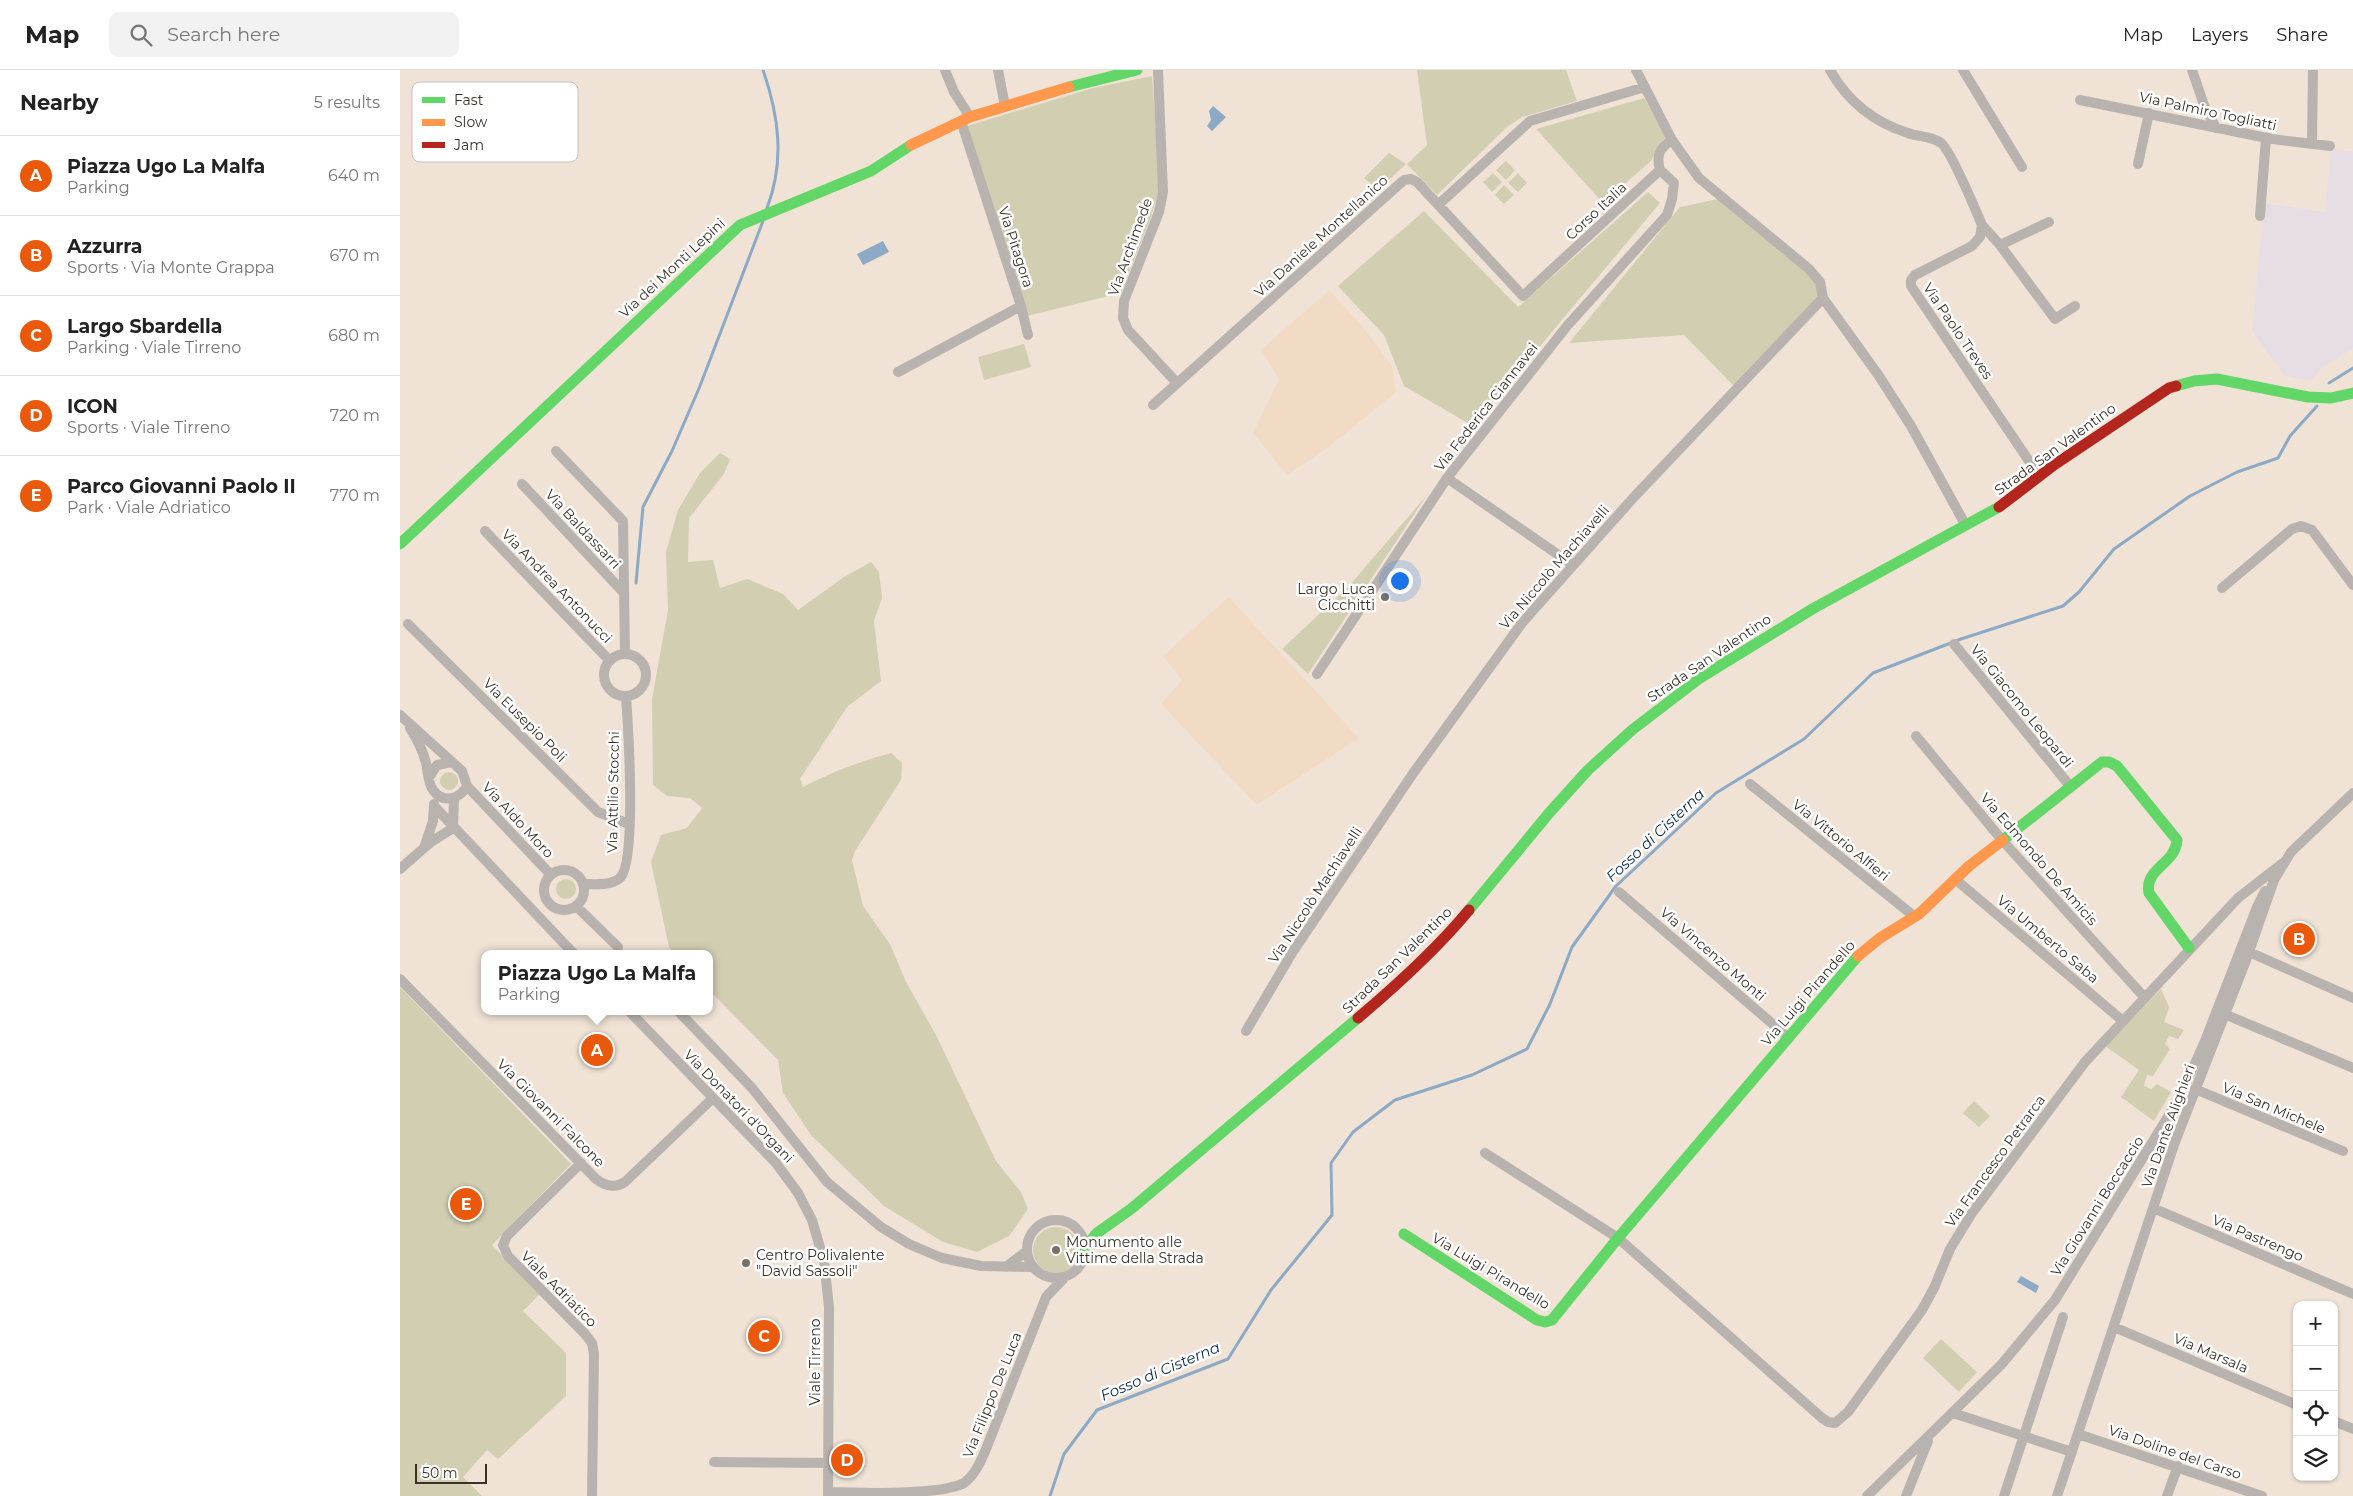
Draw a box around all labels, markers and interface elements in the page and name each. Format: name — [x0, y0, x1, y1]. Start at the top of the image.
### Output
search box — [109, 12, 459, 57]
text: Map — [25, 20, 79, 49]
icon: search — [127, 21, 155, 49]
text: Search here — [167, 23, 280, 46]
text: Map — [2123, 24, 2163, 46]
text: Layers — [2191, 24, 2248, 46]
text: Share — [2276, 24, 2328, 46]
legend — [412, 82, 578, 162]
street label: Via Palmiro Togliatti — [2138, 88, 2278, 134]
text: Nearby — [20, 90, 99, 115]
text: Fast — [454, 91, 484, 109]
text: 5 results — [314, 93, 380, 112]
text: Slow — [454, 113, 488, 131]
text: Jam — [453, 136, 484, 154]
text: Piazza Ugo La Malfa — [67, 155, 265, 178]
text: A — [30, 166, 42, 185]
text: 640 m — [328, 166, 380, 185]
street label: Via Daniele Montellanico — [1250, 171, 1392, 301]
text: Parking — [67, 178, 130, 197]
street label: Corso Italia — [1562, 178, 1630, 244]
street label: Via Archimede — [1104, 196, 1156, 298]
street label: Via Pitagora — [994, 204, 1038, 290]
street label: Via dei Monti Lepini — [615, 214, 729, 322]
text: Azzurra — [67, 235, 143, 258]
text: B — [30, 246, 42, 265]
text: 670 m — [330, 246, 380, 265]
text: Sports · Via Monte Grappa — [67, 258, 275, 277]
street label: Via Paolo Treves — [1919, 279, 1997, 383]
text: Largo Sbardella — [67, 315, 223, 338]
text: C — [30, 326, 42, 345]
text: 680 m — [328, 326, 380, 345]
text: Parking · Viale Tirreno — [67, 338, 241, 357]
street label: Via Federica Ciannavei — [1430, 339, 1542, 475]
text: ICON — [67, 395, 118, 418]
street label: Strada San Valentino — [1991, 399, 2119, 499]
text: D — [29, 406, 43, 425]
text: 720 m — [330, 406, 380, 425]
text: Sports · Viale Tirreno — [67, 418, 230, 437]
text: Parco Giovanni Paolo II — [67, 475, 296, 498]
street label: Via Baldassarri — [542, 485, 624, 573]
text: E — [31, 486, 41, 505]
text: 770 m — [330, 486, 380, 505]
text: Park · Viale Adriatico — [67, 498, 231, 517]
street label: Via Niccolò Machiavelli — [1495, 501, 1613, 633]
street label: Via Andrea Antonucci — [498, 525, 616, 647]
your location — [1387, 568, 1413, 594]
place label: Largo Luca Cicchitti — [1297, 580, 1375, 614]
marker: Largo Luca Cicchitti — [1379, 591, 1391, 603]
street label: Strada San Valentino — [1644, 610, 1775, 706]
street label: Via Giacomo Leopardi — [1967, 641, 2077, 771]
street label: Via Eusepio Poli — [479, 674, 571, 766]
street label: Via Attilio Stocchi — [603, 731, 623, 853]
street label: Via Aldo Moro — [478, 778, 558, 862]
water label: Fosso di Cisterna — [1602, 784, 1708, 886]
street label: Via Edmondo De Amicis — [1977, 789, 2102, 929]
street label: Via Vittorio Alfieri — [1789, 795, 1893, 885]
street label: Via Niccolò Machiavelli — [1264, 824, 1366, 966]
street label: Via Umberto Saba — [1993, 891, 2103, 987]
street label: Strada San Valentino — [1338, 903, 1456, 1017]
street label: Via Vincenzo Monti — [1656, 903, 1770, 1005]
pin: B — [2283, 920, 2315, 958]
street label: Via Luigi Pirandello — [1757, 936, 1859, 1050]
popup — [481, 950, 713, 1015]
text: Piazza Ugo La Malfa — [498, 962, 696, 985]
text: Parking — [498, 985, 560, 1004]
pin: A — [581, 1031, 613, 1069]
street label: Via Donatori d'Organi — [680, 1046, 798, 1166]
street label: Via Giovanni Falcone — [493, 1055, 609, 1171]
street label: Via Dante Alighieri — [2137, 1062, 2199, 1190]
street label: Via San Michele — [2220, 1078, 2328, 1138]
street label: Via Francesco Petrarca — [1941, 1091, 2049, 1231]
street label: Via Giovanni Boccaccio — [2047, 1133, 2148, 1279]
pin: E — [450, 1185, 482, 1223]
street label: Via Pastrengo — [2210, 1211, 2307, 1265]
street label: Via Luigi Pirandello — [1429, 1229, 1553, 1313]
place label: Monumento alle Vittime della Strada — [1066, 1233, 1204, 1267]
marker: Monumento alle Vittime della Strada — [1050, 1244, 1062, 1256]
place label: Centro Polivalente "David Sassoli" — [756, 1246, 884, 1280]
street label: Viale Adriatico — [517, 1247, 601, 1331]
marker: Centro Polivalente "David Sassoli" — [740, 1257, 752, 1269]
map controls — [2293, 1301, 2338, 1481]
button: + — [2293, 1301, 2338, 1346]
pin: C — [748, 1317, 780, 1355]
street label: Viale Tirreno — [806, 1318, 824, 1405]
street label: Via Filippo De Luca — [959, 1329, 1025, 1461]
street label: Via Marsala — [2171, 1329, 2251, 1377]
water label: Fosso di Cisterna — [1097, 1337, 1223, 1405]
button: − — [2293, 1346, 2338, 1391]
button: locate — [2293, 1391, 2338, 1436]
street label: Via Doline del Carso — [2106, 1421, 2244, 1483]
button: layers — [2293, 1436, 2338, 1481]
pin: D — [831, 1441, 863, 1479]
scale bar — [415, 1461, 488, 1484]
text: 50 m — [422, 1464, 458, 1482]

